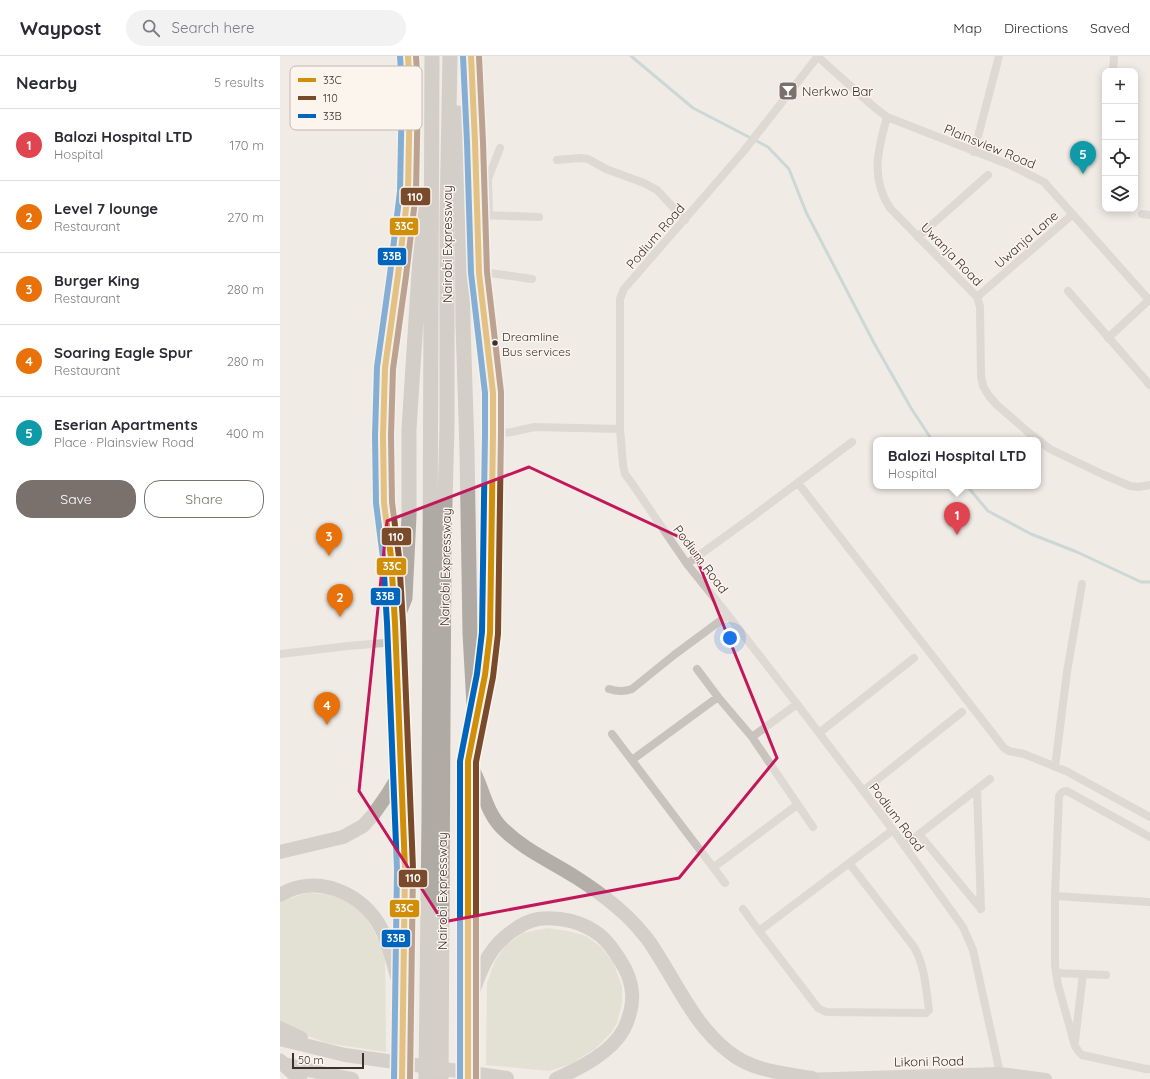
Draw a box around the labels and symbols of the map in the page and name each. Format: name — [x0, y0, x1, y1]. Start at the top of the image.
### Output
legend — [290, 66, 422, 130]
text: 33C — [323, 73, 342, 87]
bar icon: Nerkwo Bar — [777, 80, 799, 102]
place label: Nerkwo Bar — [802, 83, 873, 99]
text: 110 — [323, 91, 338, 105]
text: 33B — [323, 109, 342, 123]
street label: Plainsview Road — [942, 120, 1038, 172]
pin: 5 — [1070, 141, 1096, 174]
street label: Nairobi Expressway — [439, 185, 455, 303]
line badge: 110 — [400, 187, 431, 206]
text: 110 — [407, 190, 423, 204]
street label: Podium Road — [622, 200, 688, 272]
street label: Uwanja Lane — [991, 207, 1061, 271]
line badge: 33C — [389, 217, 419, 236]
text: 33C — [395, 219, 413, 233]
street label: Uwanja Road — [918, 219, 986, 289]
line badge: 33B — [377, 247, 407, 266]
text: 33B — [382, 249, 402, 263]
place label: Dreamline Bus services — [502, 329, 571, 359]
marker: Dreamline Bus services — [490, 338, 500, 348]
pin: 1 — [944, 502, 970, 535]
street label: Nairobi Expressway — [436, 508, 454, 626]
street label: Podium Road — [670, 522, 732, 596]
pin: 3 — [316, 523, 342, 556]
line badge: 110 — [381, 527, 412, 546]
text: 110 — [388, 530, 404, 544]
line badge: 33C — [376, 557, 407, 576]
text: 33C — [383, 559, 401, 573]
pin: 2 — [327, 584, 353, 617]
line badge: 33B — [370, 587, 401, 606]
text: 33B — [375, 589, 395, 603]
your location — [720, 628, 740, 648]
pin: 4 — [314, 692, 340, 725]
street label: Podium Road — [866, 780, 928, 854]
street label: Nairobi Expressway — [434, 832, 450, 950]
line badge: 110 — [398, 869, 428, 888]
text: 110 — [405, 871, 421, 885]
line badge: 33C — [389, 899, 420, 918]
text: 33C — [395, 901, 413, 915]
line badge: 33B — [381, 929, 411, 948]
text: 33B — [386, 931, 406, 945]
scale bar — [292, 1051, 364, 1070]
street label: Likoni Road — [894, 1052, 964, 1070]

